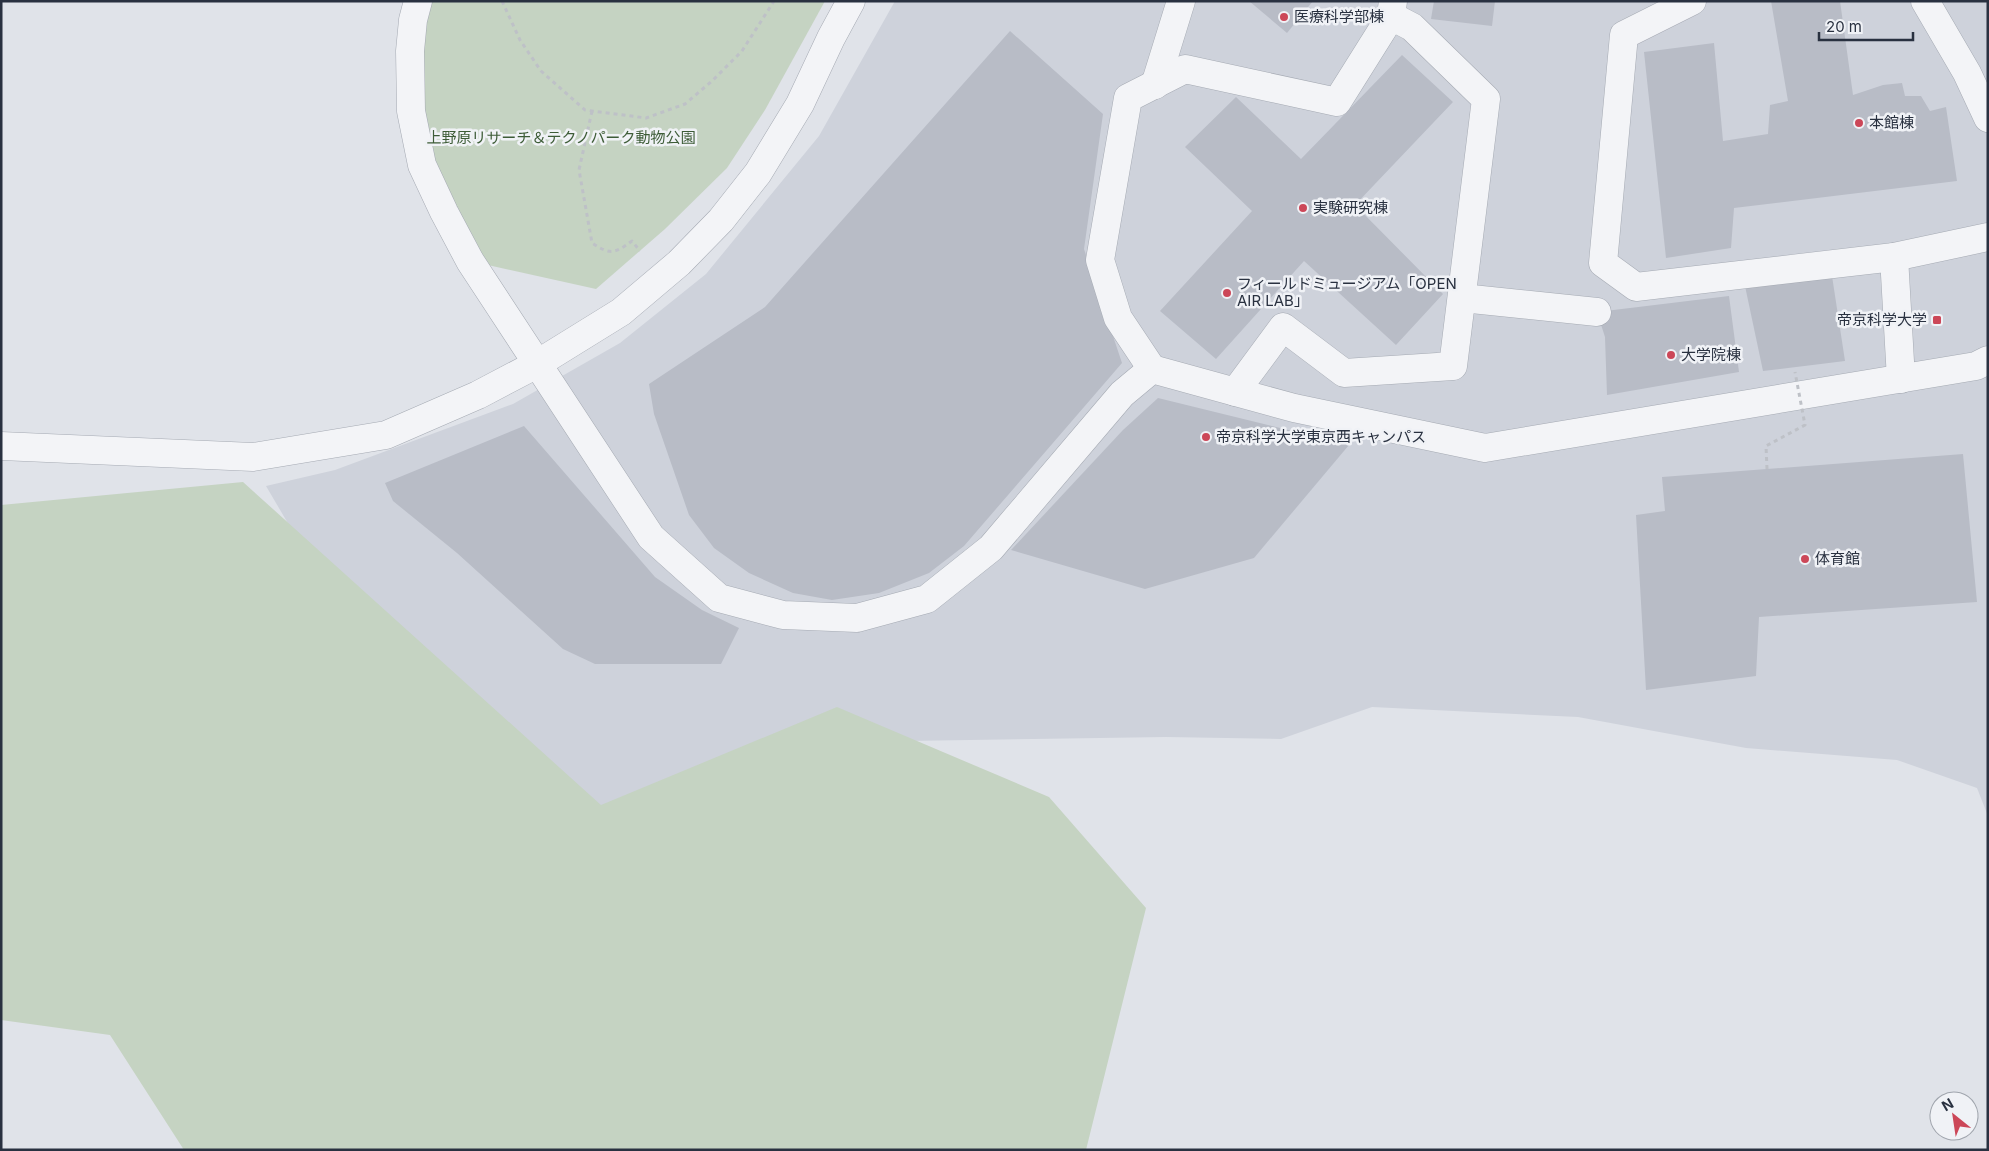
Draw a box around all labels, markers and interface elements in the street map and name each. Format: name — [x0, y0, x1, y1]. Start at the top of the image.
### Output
place label: 医療科学部棟 — [1294, 7, 1384, 26]
scale bar — [1819, 10, 1913, 42]
marker: 医療科学部棟 — [1278, 11, 1290, 23]
text: 20 m — [1826, 17, 1862, 36]
place label: 本館棟 — [1869, 113, 1914, 132]
marker: 本館棟 — [1853, 117, 1865, 129]
park label: 上野原リサーチ＆テクノパーク動物公園 — [426, 128, 696, 147]
place label: 実験研究棟 — [1313, 198, 1388, 217]
marker: 実験研究棟 — [1297, 202, 1309, 214]
place label: フィールドミュージアム「OPEN AIR LAB」 — [1237, 274, 1457, 310]
marker: フィールドミュージアム「OPEN AIR LAB」 — [1221, 287, 1233, 299]
place label: 帝京科学大学 — [1837, 310, 1927, 329]
marker: 帝京科学大学 — [1931, 314, 1943, 326]
place label: 大学院棟 — [1681, 345, 1741, 364]
marker: 大学院棟 — [1665, 349, 1677, 361]
place label: 帝京科学大学東京西キャンパス — [1216, 427, 1426, 446]
marker: 帝京科学大学東京西キャンパス — [1200, 431, 1212, 443]
place label: 体育館 — [1815, 549, 1860, 568]
marker: 体育館 — [1799, 553, 1811, 565]
north arrow — [1929, 1091, 1979, 1141]
text: N — [1938, 1094, 1956, 1114]

